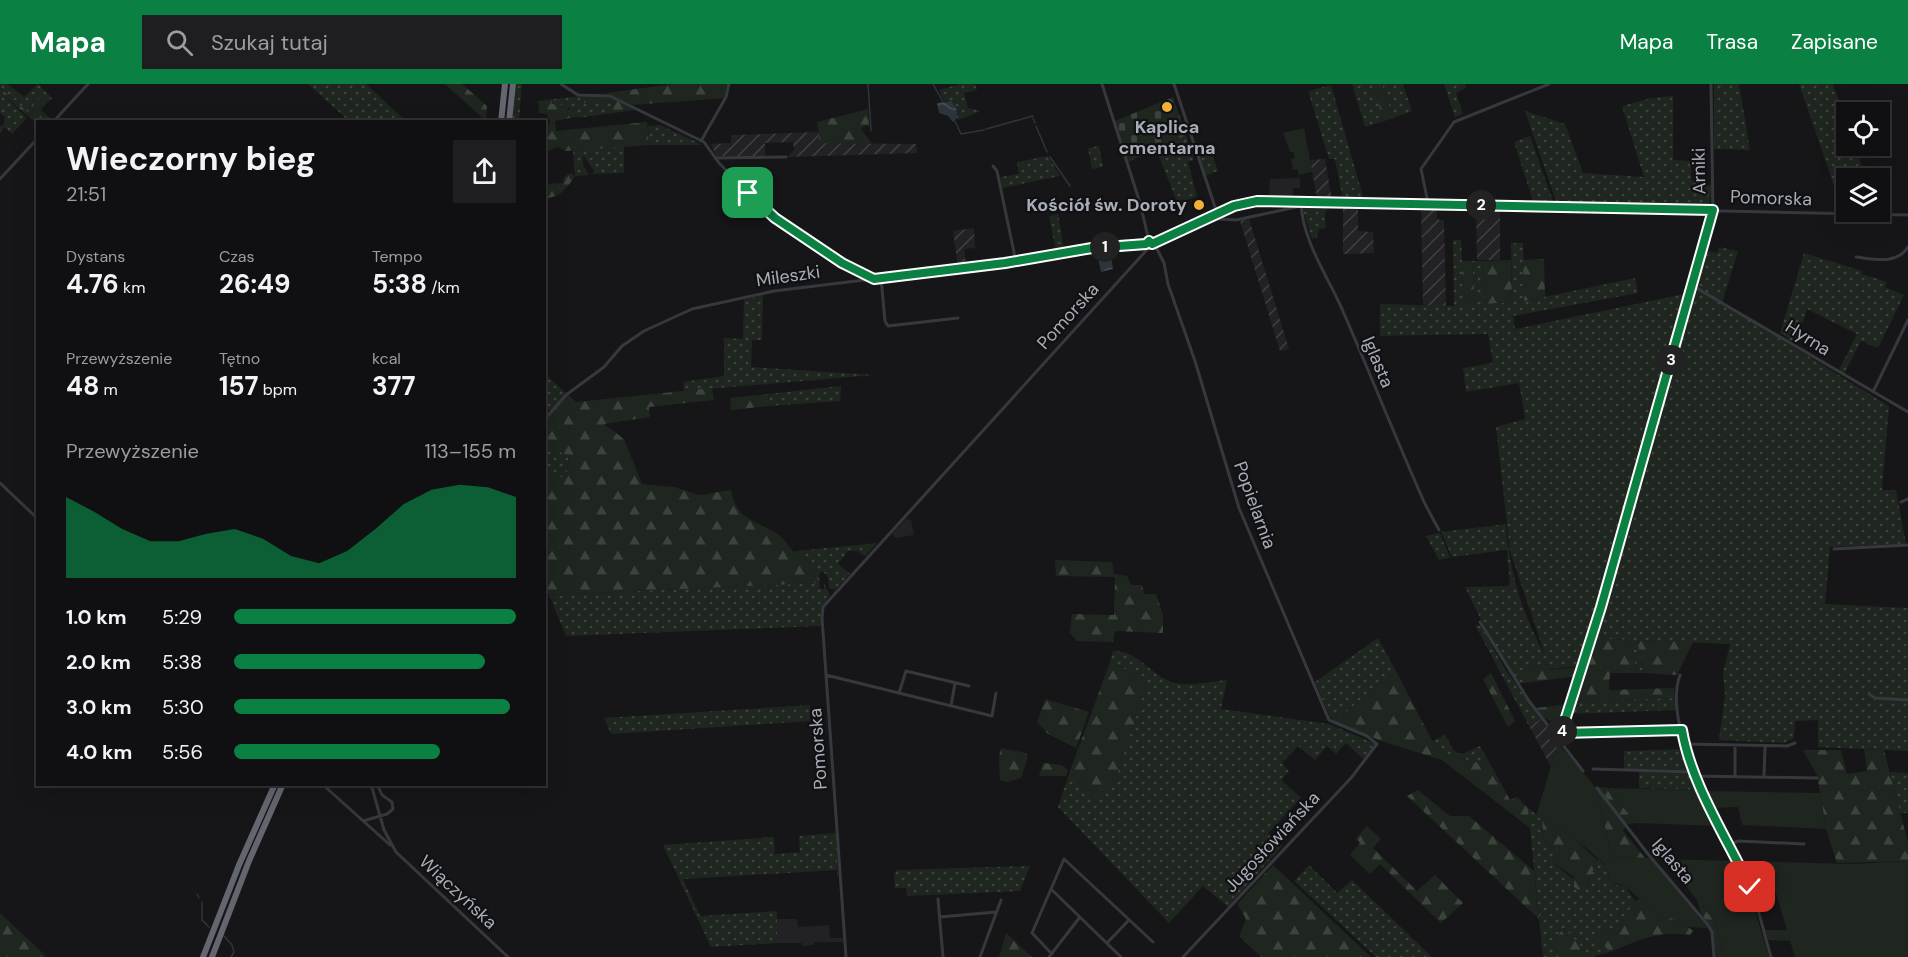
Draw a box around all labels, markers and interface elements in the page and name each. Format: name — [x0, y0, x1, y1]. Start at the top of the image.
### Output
search box — [142, 15, 562, 69]
text: Mapa — [30, 24, 106, 61]
icon: search — [163, 26, 196, 59]
text: Szukaj tutaj — [211, 28, 328, 57]
text: Mapa — [1620, 28, 1673, 56]
text: Trasa — [1706, 28, 1758, 56]
text: Zapisane — [1791, 28, 1878, 56]
marker: Kaplica cmentarna — [1160, 100, 1174, 114]
map controls — [1836, 102, 1890, 222]
button: locate — [1836, 102, 1890, 156]
place label: Kaplica cmentarna — [1118, 115, 1216, 160]
text: Wieczorny bieg — [66, 137, 316, 180]
button: share — [453, 140, 516, 203]
street label: Arniki — [1687, 147, 1711, 195]
pin — [722, 167, 773, 218]
button: layers — [1836, 168, 1890, 222]
icon: arrive — [731, 176, 764, 209]
text: 21:51 — [66, 181, 106, 207]
street label: Pomorska — [1730, 185, 1812, 211]
pin: 2 — [1466, 190, 1496, 220]
place label: Kościół św. Doroty — [1026, 193, 1187, 217]
text: 2 — [1476, 194, 1486, 215]
marker: Kościół św. Doroty — [1192, 198, 1206, 212]
pin: 1 — [1090, 232, 1120, 262]
text: 1 — [1102, 236, 1108, 257]
text: Dystans — [66, 246, 125, 267]
text: Czas — [219, 246, 255, 267]
text: Tempo — [372, 246, 422, 267]
street label: Mileszki — [754, 260, 822, 292]
text: 4.76 — [66, 267, 119, 301]
text: 26:49 — [219, 267, 291, 301]
text: 5:38 — [372, 267, 427, 301]
text: km — [119, 277, 145, 298]
text: /km — [427, 277, 460, 298]
street label: Pomorska — [1032, 278, 1104, 354]
street label: Hyrna — [1781, 315, 1835, 361]
street label: Iglasta — [1356, 333, 1400, 391]
pin: 3 — [1656, 345, 1686, 375]
text: Przewyższenie — [66, 348, 172, 369]
text: Tętno — [219, 348, 260, 369]
text: kcal — [372, 348, 401, 369]
text: 3 — [1666, 349, 1676, 370]
text: 48 — [66, 369, 99, 403]
text: 157 — [219, 369, 258, 403]
text: 377 — [372, 369, 415, 403]
text: m — [99, 379, 118, 400]
text: bpm — [258, 379, 297, 400]
text: Przewyższenie — [66, 438, 199, 464]
text: 113–155 m — [425, 438, 516, 464]
street label: Popielarnia — [1228, 458, 1282, 552]
text: 1.0 km — [66, 604, 127, 630]
text: 5:29 — [162, 604, 202, 630]
text: 2.0 km — [66, 649, 131, 675]
text: 5:38 — [162, 649, 202, 675]
text: 3.0 km — [66, 694, 131, 720]
text: 5:30 — [162, 694, 204, 720]
street label: Pomorska — [803, 707, 833, 791]
pin: 4 — [1547, 716, 1577, 746]
text: 4 — [1557, 720, 1567, 741]
text: 4.0 km — [66, 739, 132, 765]
text: 5:56 — [162, 739, 203, 765]
street label: Jugosłowiańska — [1219, 786, 1325, 898]
street label: Iglasta — [1646, 833, 1700, 889]
street label: Wiączyńska — [414, 850, 502, 934]
pin — [1724, 861, 1775, 912]
icon: check — [1733, 870, 1766, 903]

